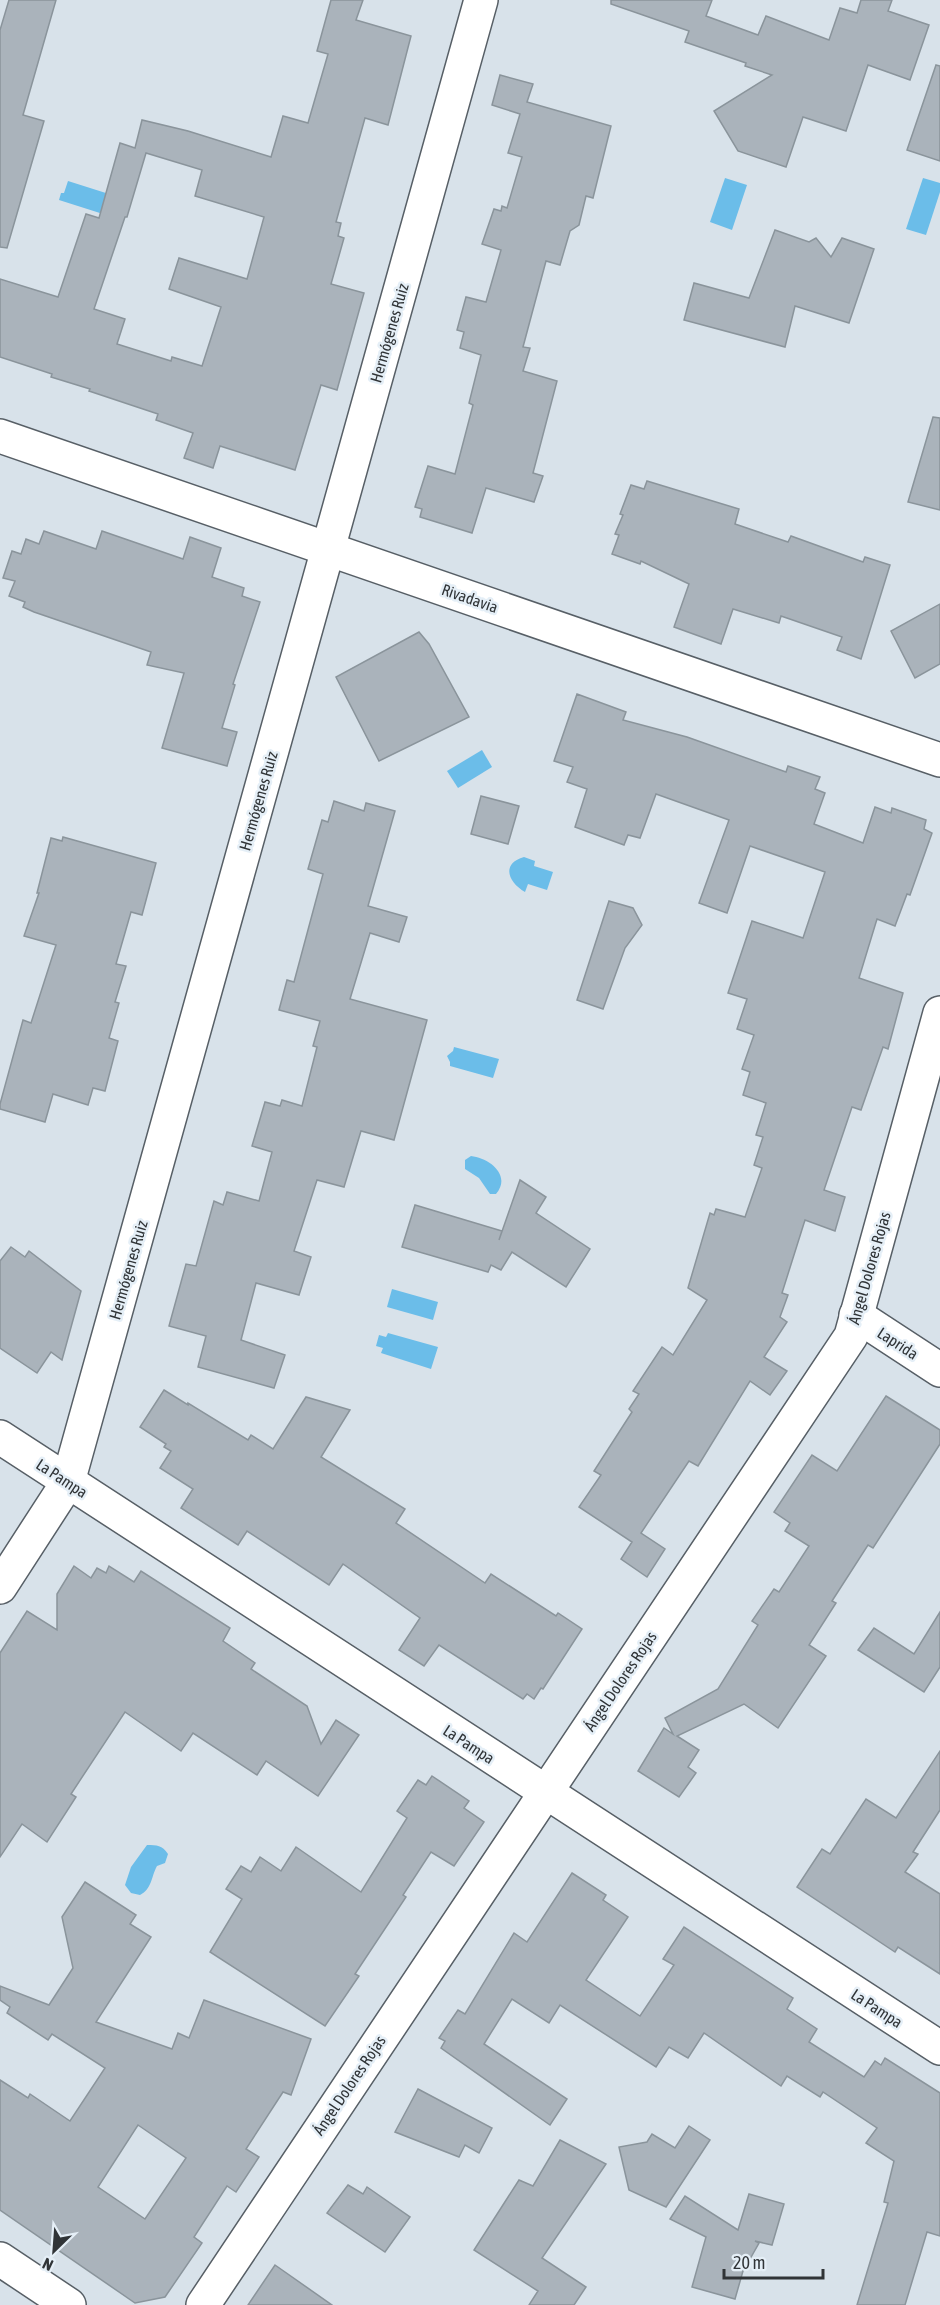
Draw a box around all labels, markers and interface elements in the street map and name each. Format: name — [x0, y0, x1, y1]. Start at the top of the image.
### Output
street label: Hermógenes Ruiz — [366, 281, 413, 385]
street label: Rivadavia — [440, 580, 500, 616]
street label: Hermógenes Ruiz — [235, 749, 282, 853]
street label: Ángel Dolores Rojas — [844, 1209, 895, 1327]
street label: Hermógenes Ruiz — [105, 1218, 152, 1322]
street label: Laprida — [874, 1323, 922, 1364]
street label: La Pampa — [33, 1455, 91, 1502]
street label: Ángel Dolores Rojas — [580, 1628, 661, 1735]
street label: La Pampa — [440, 1721, 498, 1768]
street label: La Pampa — [848, 1985, 906, 2032]
street label: Ángel Dolores Rojas — [309, 2032, 390, 2139]
north arrow — [24, 2221, 84, 2281]
scale bar — [724, 2242, 823, 2280]
text: 20 m — [733, 2252, 765, 2273]
text: N — [40, 2254, 56, 2275]

